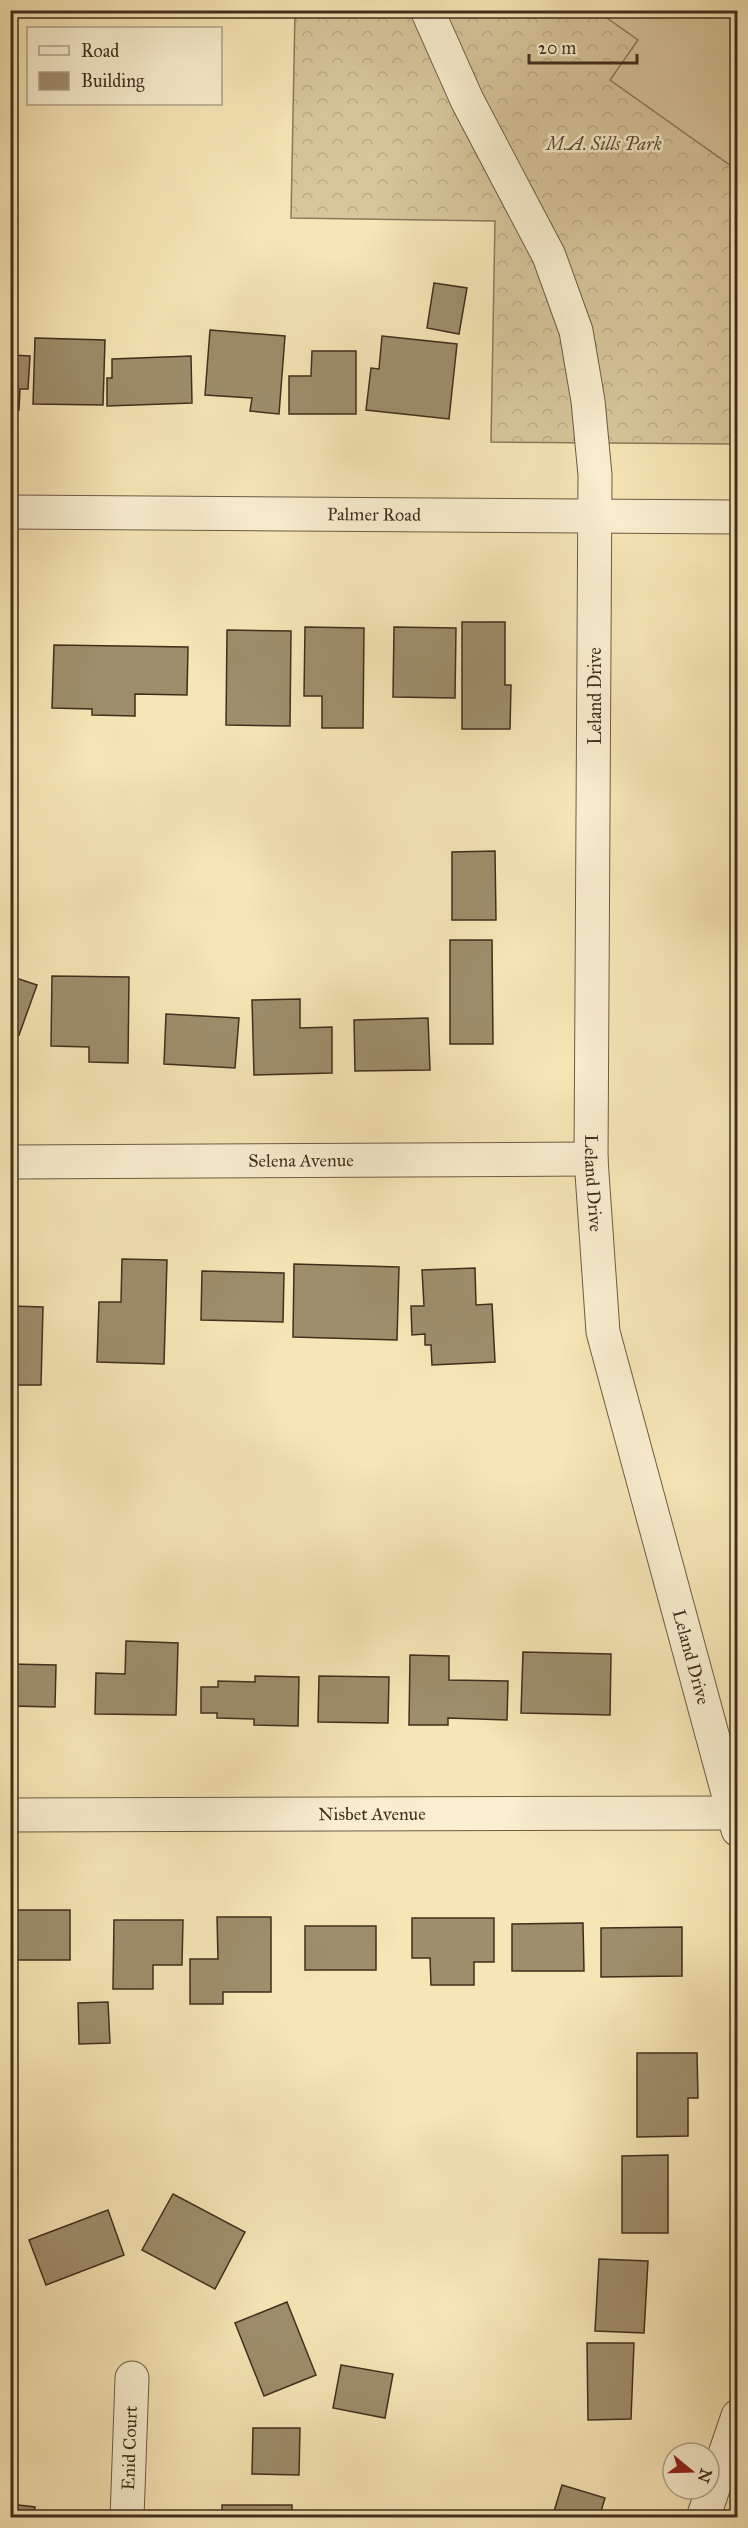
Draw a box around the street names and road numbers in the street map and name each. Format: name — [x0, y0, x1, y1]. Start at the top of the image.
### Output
street label: Palmer Road — [327, 503, 421, 526]
street label: Leland Drive — [584, 647, 606, 745]
street label: Leland Drive — [580, 1134, 607, 1233]
street label: Selena Avenue — [248, 1149, 354, 1172]
street label: Leland Drive — [668, 1607, 715, 1707]
street label: Nisbet Avenue — [318, 1803, 426, 1825]
street label: Enid Court — [117, 2405, 142, 2491]

